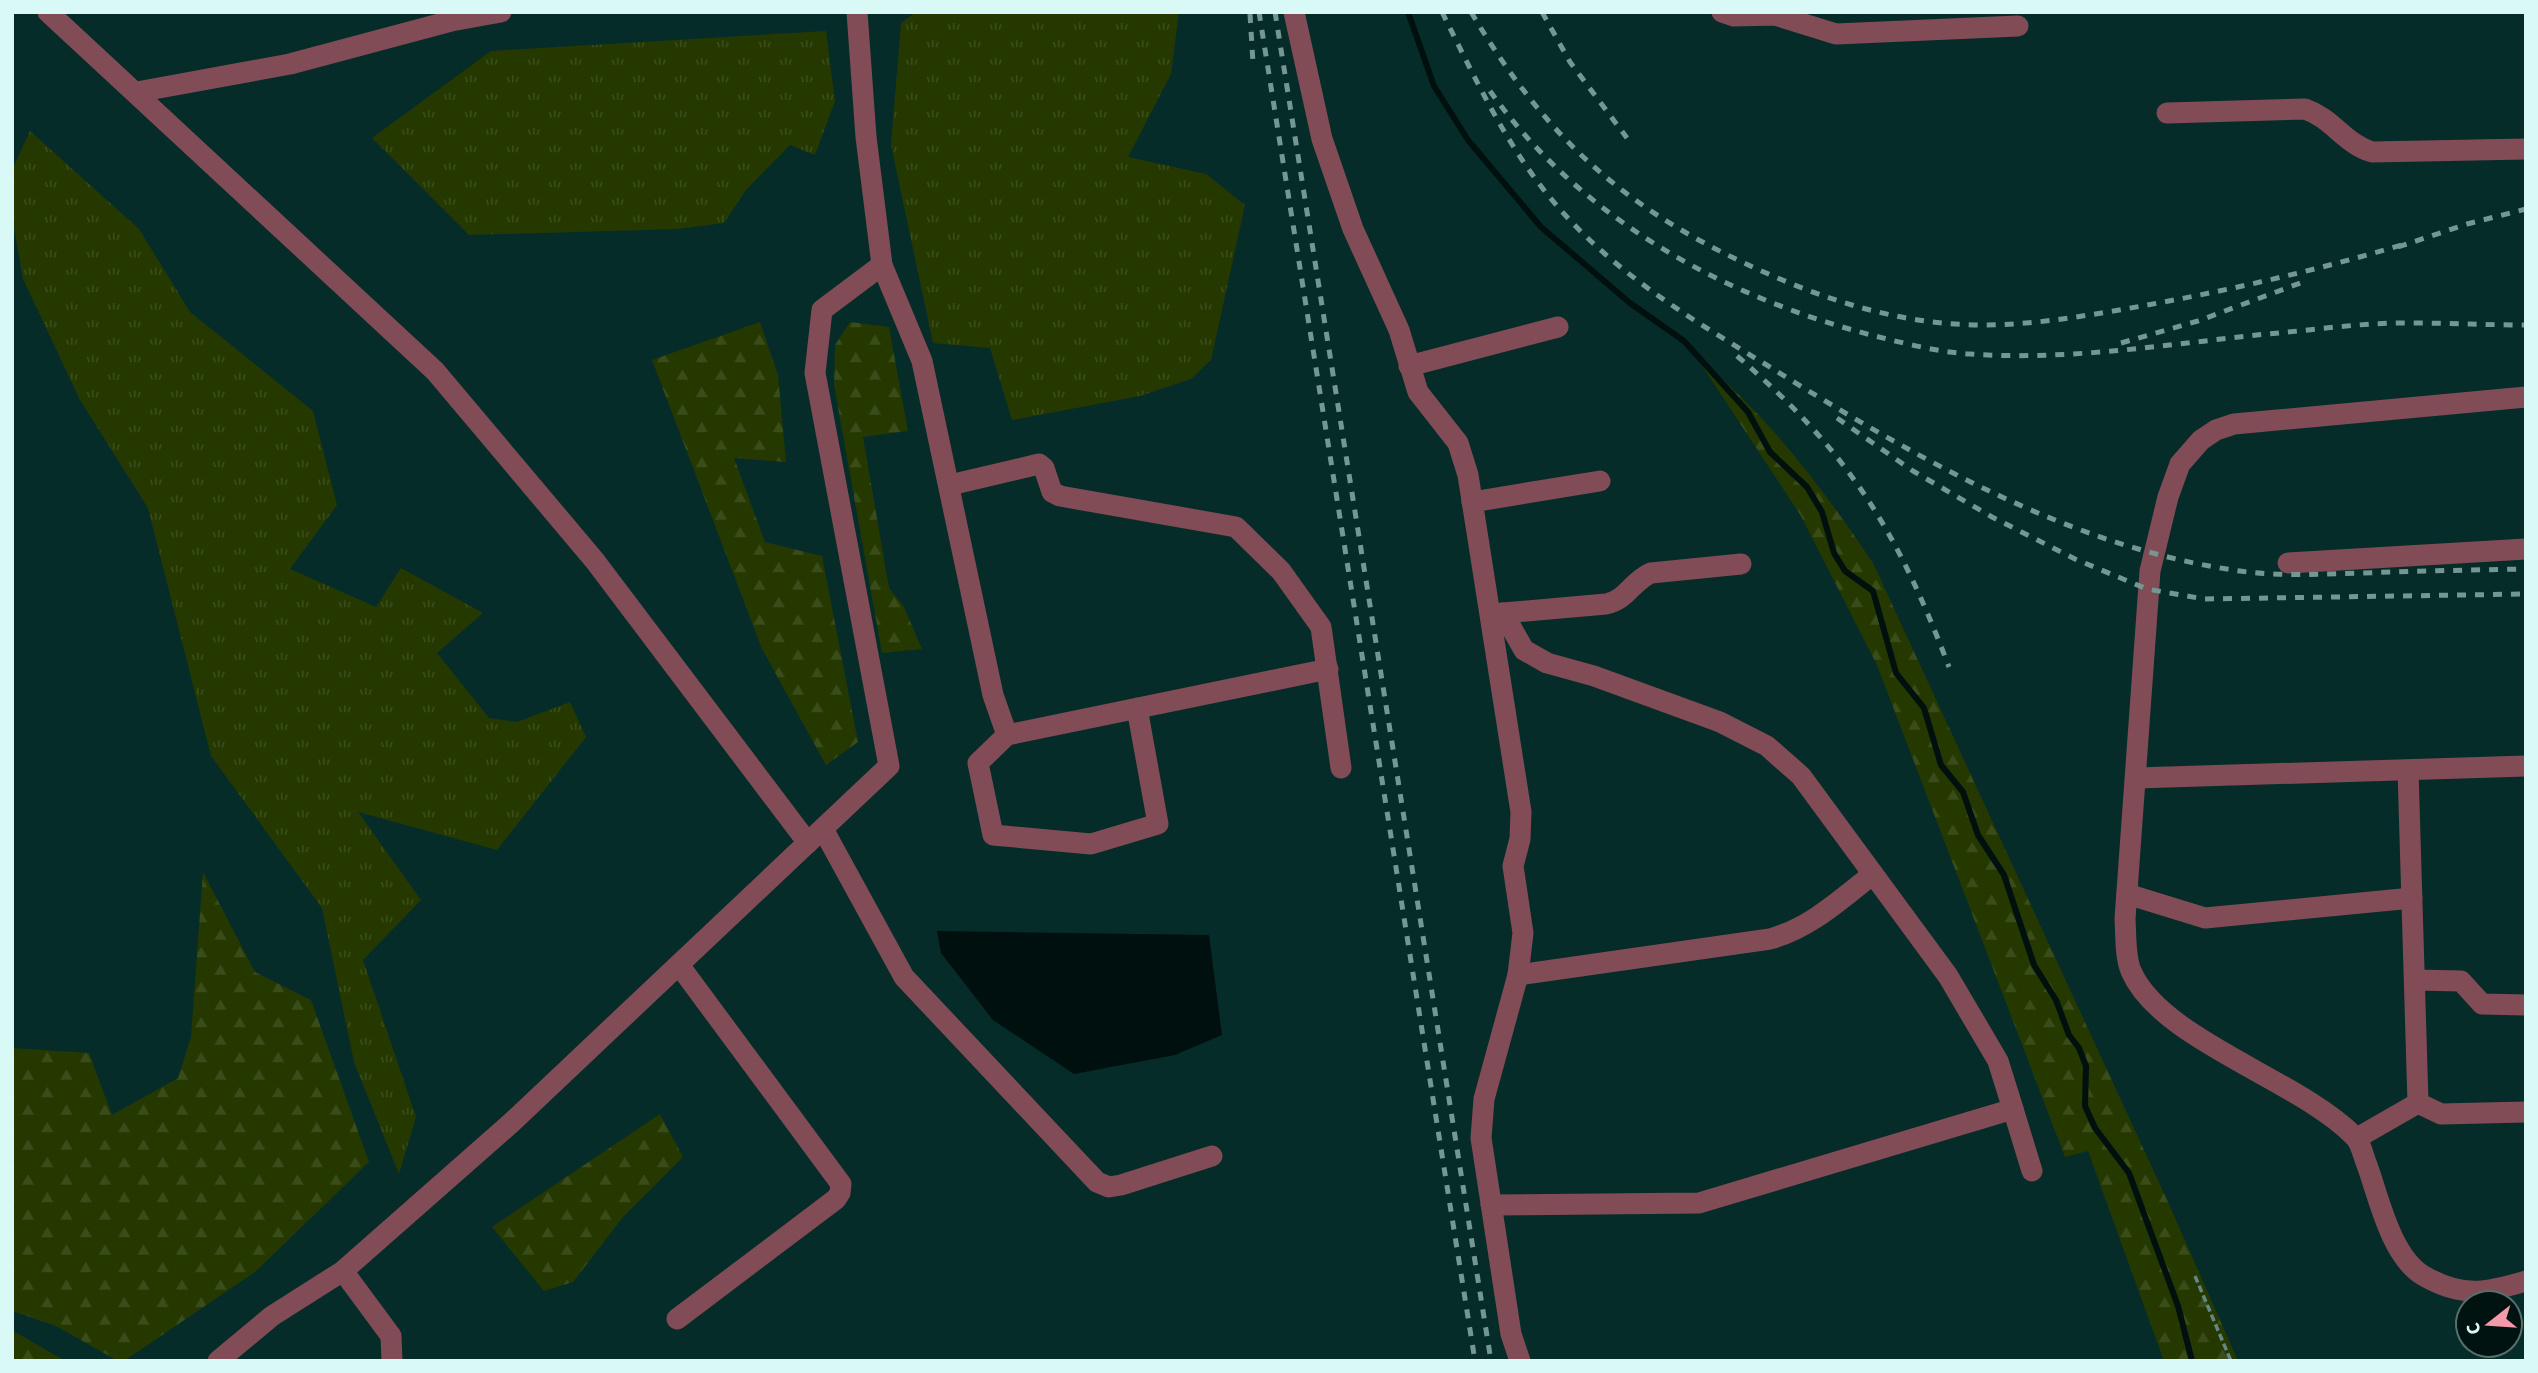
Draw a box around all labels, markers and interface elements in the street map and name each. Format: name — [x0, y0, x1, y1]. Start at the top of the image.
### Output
north arrow — [2454, 1289, 2524, 1359]
text: С — [2460, 1319, 2489, 1338]

